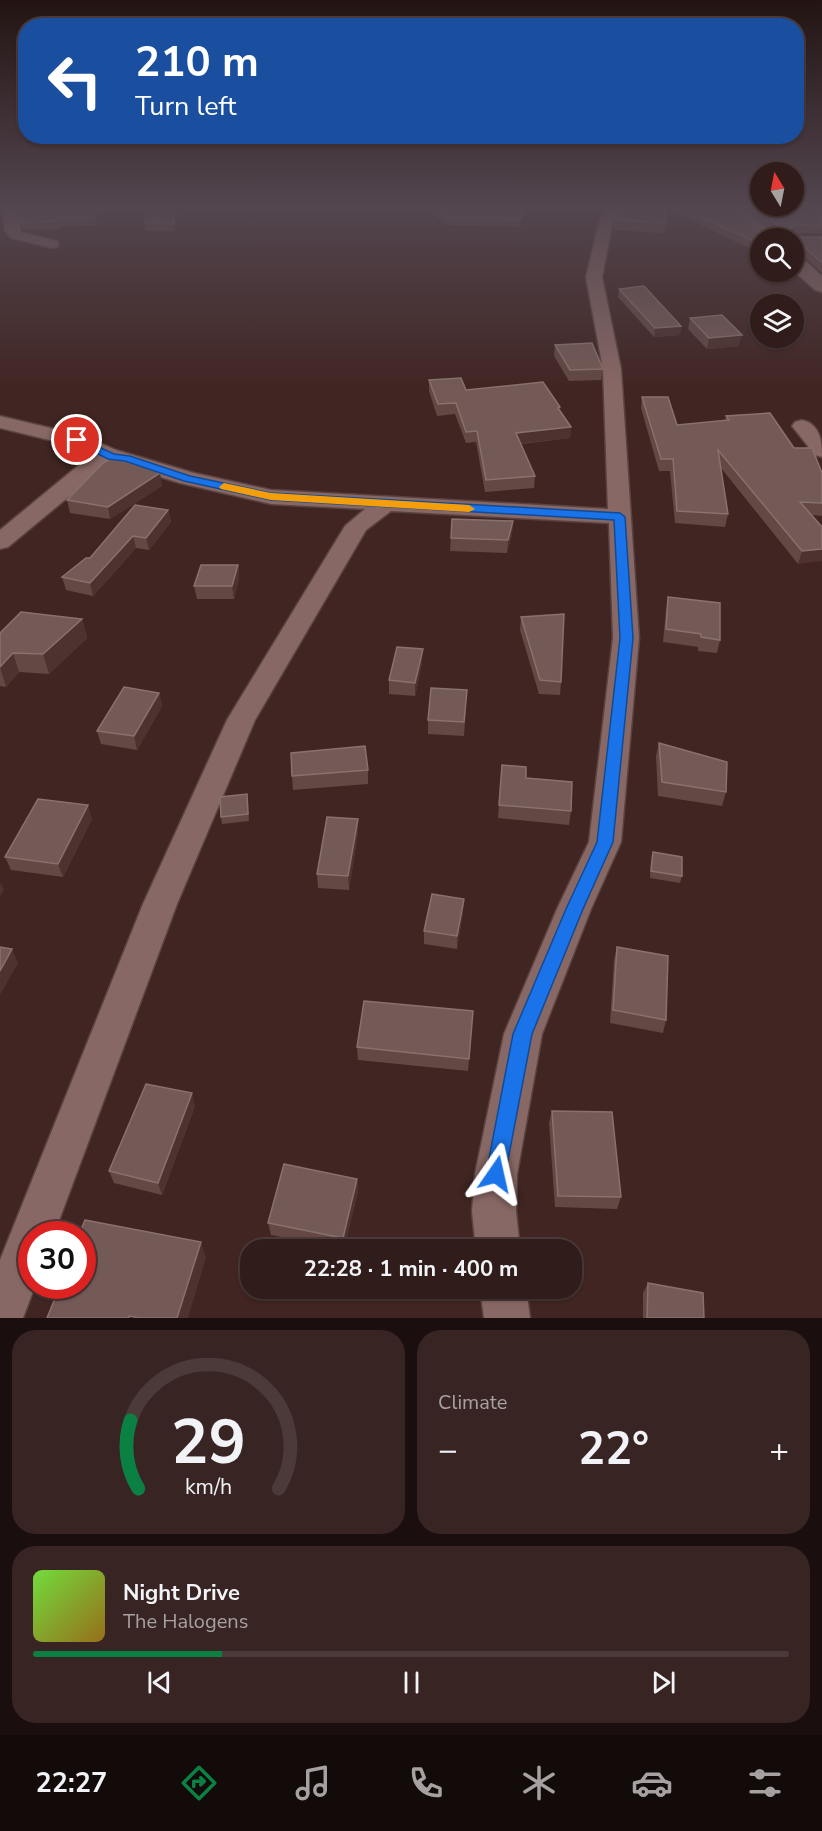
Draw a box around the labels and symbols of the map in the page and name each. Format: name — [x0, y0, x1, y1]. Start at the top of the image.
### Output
north arrow — [750, 162, 804, 216]
pin — [51, 414, 102, 465]
position arrow — [464, 1142, 528, 1206]
speed limit sign: 30 — [18, 1221, 96, 1299]

